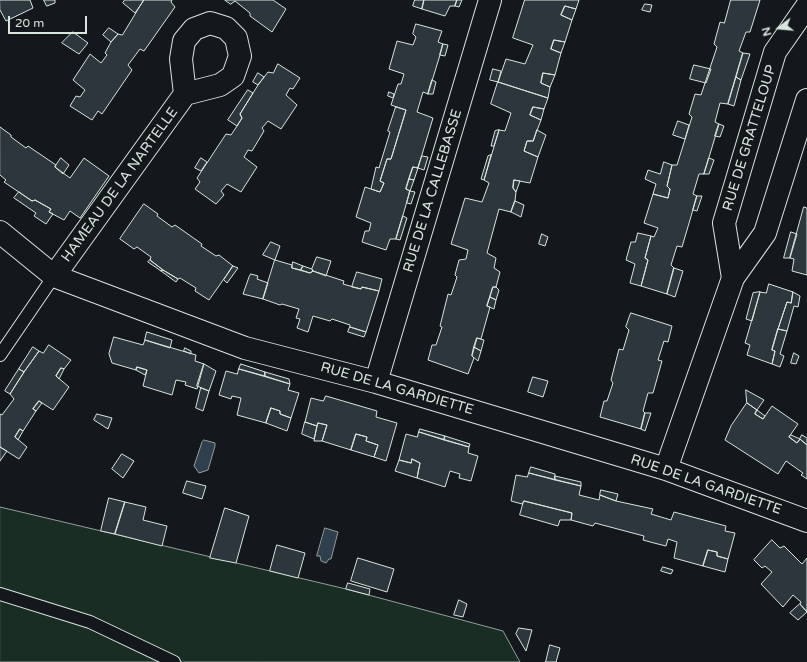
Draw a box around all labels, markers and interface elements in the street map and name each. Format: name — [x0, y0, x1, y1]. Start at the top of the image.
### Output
scale bar — [10, 8, 89, 34]
north arrow — [759, 8, 799, 48]
text: 20 m — [15, 16, 44, 30]
text: N — [760, 25, 774, 37]
street label: RUE DE GRATTELOUP — [720, 63, 780, 213]
street label: HAMEAU DE LA NARTELLE — [58, 104, 182, 266]
street label: RUE DE LA CALLEBASSE — [400, 107, 466, 275]
street label: RUE DE LA GARDIETTE — [318, 359, 476, 419]
street label: RUE DE LA GARDIETTE — [628, 451, 784, 519]

